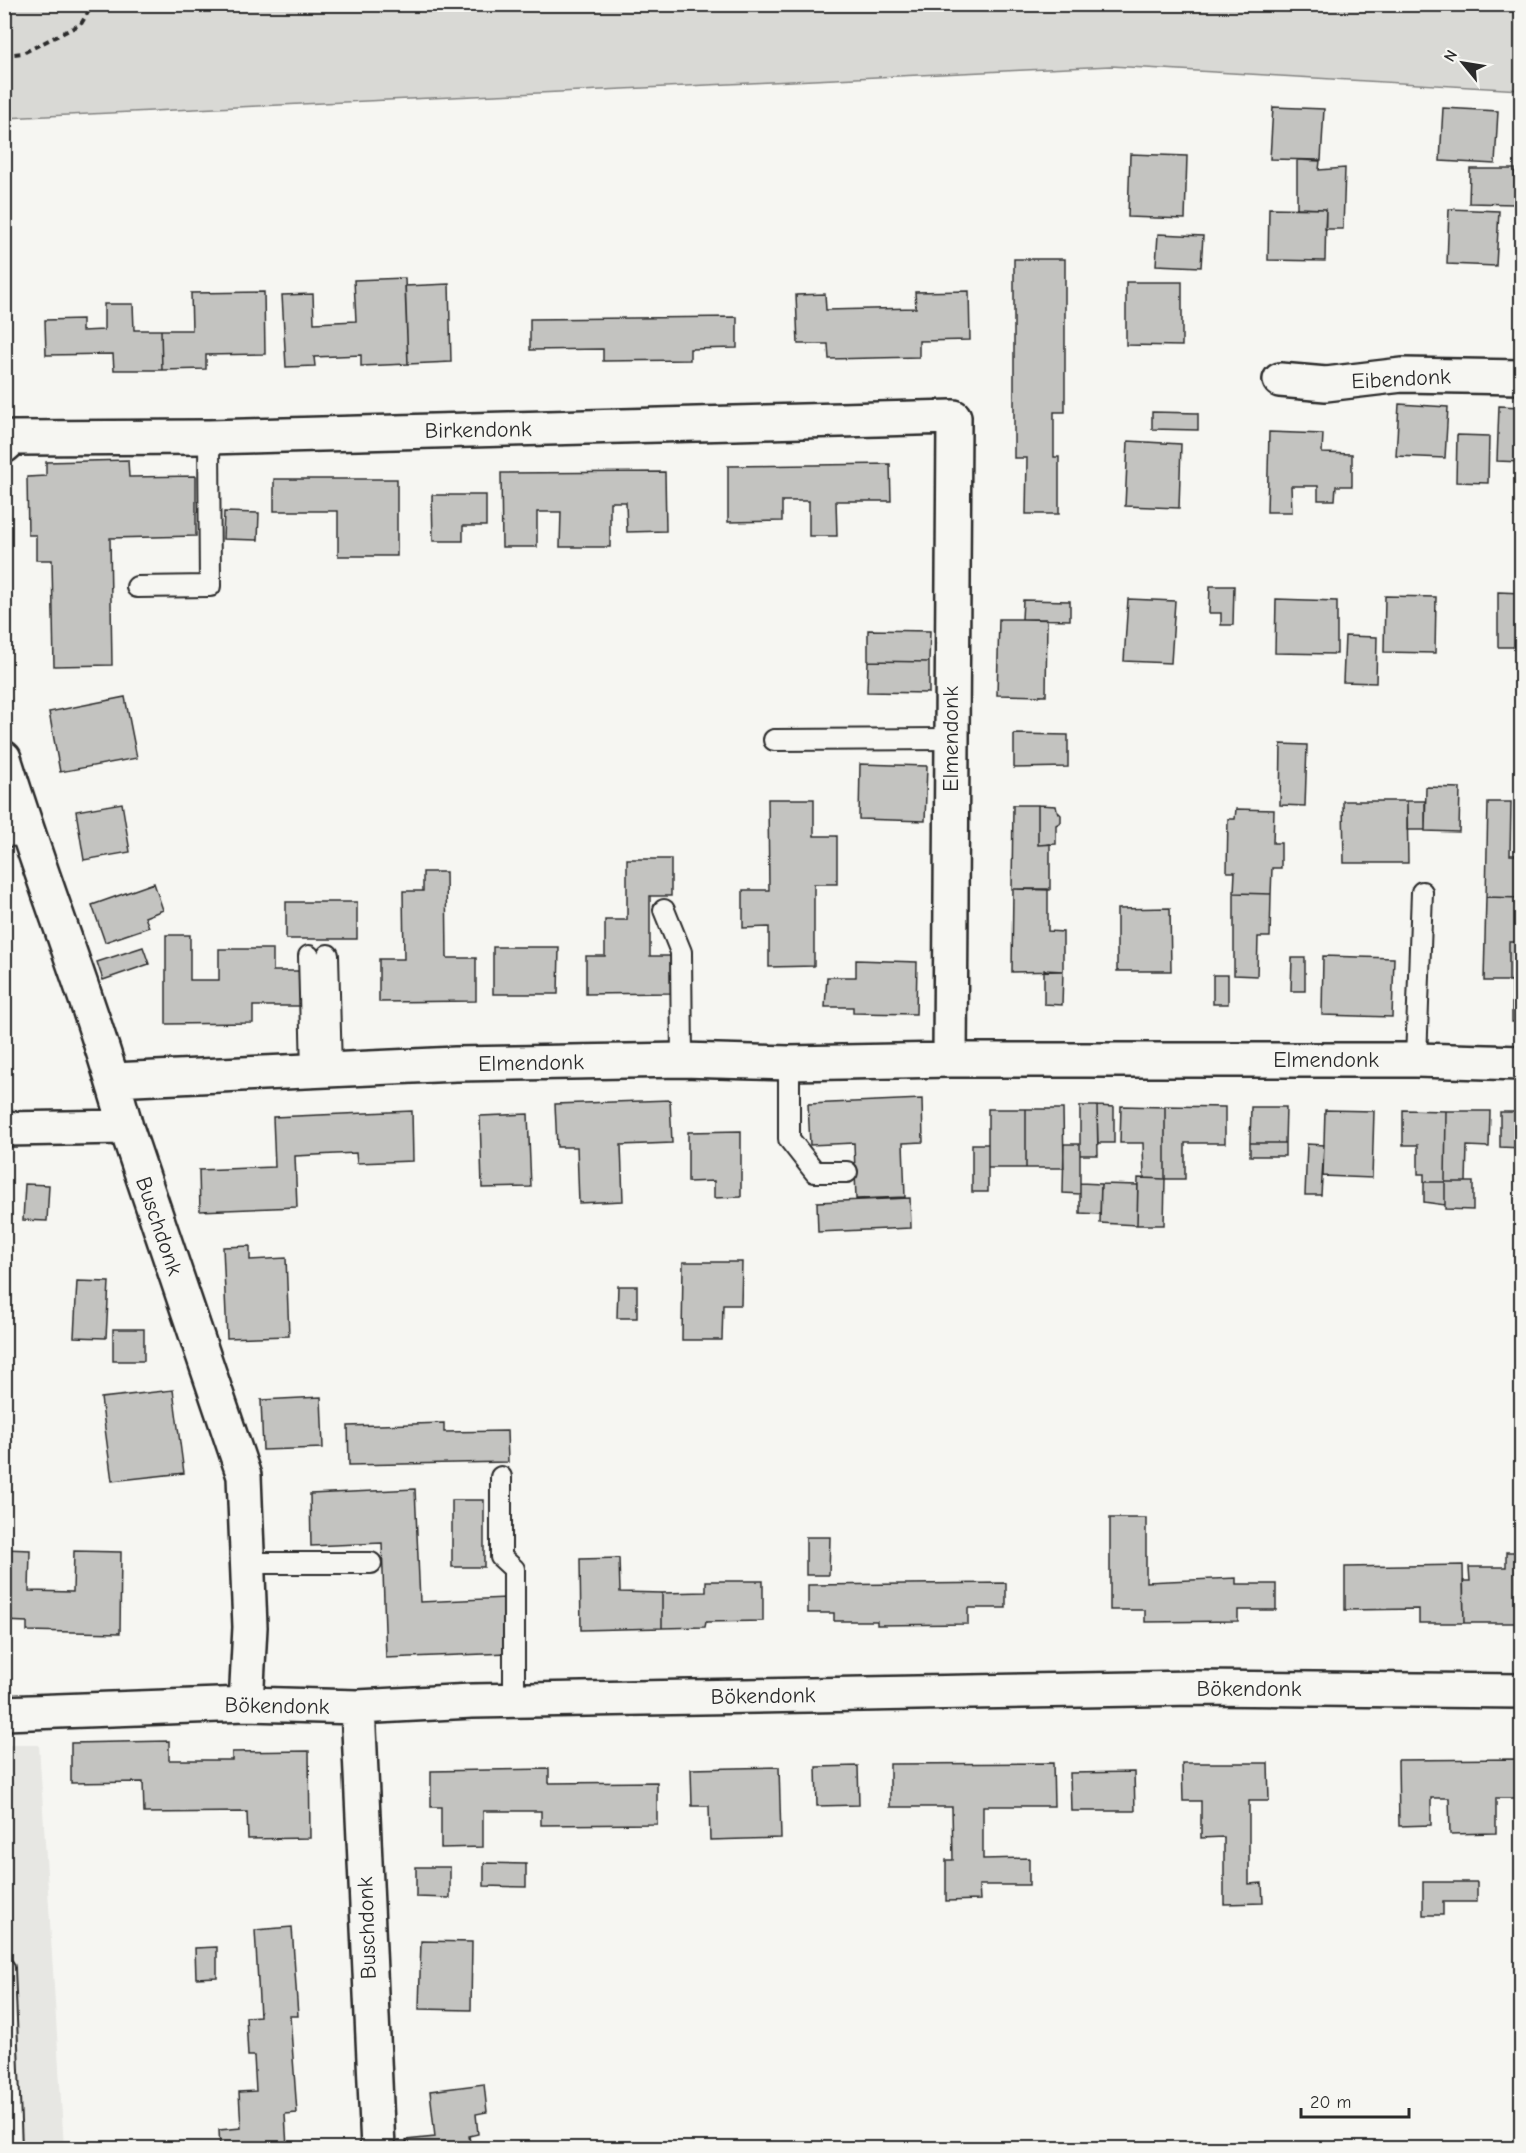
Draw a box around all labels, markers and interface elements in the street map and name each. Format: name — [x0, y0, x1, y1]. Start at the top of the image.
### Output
north arrow — [1433, 33, 1493, 93]
text: N — [1440, 47, 1461, 65]
street label: Eibendonk — [1351, 363, 1452, 395]
street label: Birkendonk — [424, 416, 532, 444]
street label: Elmendonk — [938, 686, 964, 792]
street label: Elmendonk — [1273, 1047, 1379, 1073]
street label: Elmendonk — [478, 1049, 584, 1077]
street label: Buschdonk — [130, 1173, 188, 1279]
street label: Bökendonk — [1197, 1676, 1302, 1702]
street label: Bökendonk — [710, 1682, 816, 1710]
street label: Bökendonk — [224, 1692, 330, 1720]
street label: Buschdonk — [352, 1876, 382, 1980]
scale bar — [1301, 2081, 1409, 2119]
text: 20 m — [1310, 2092, 1351, 2113]

